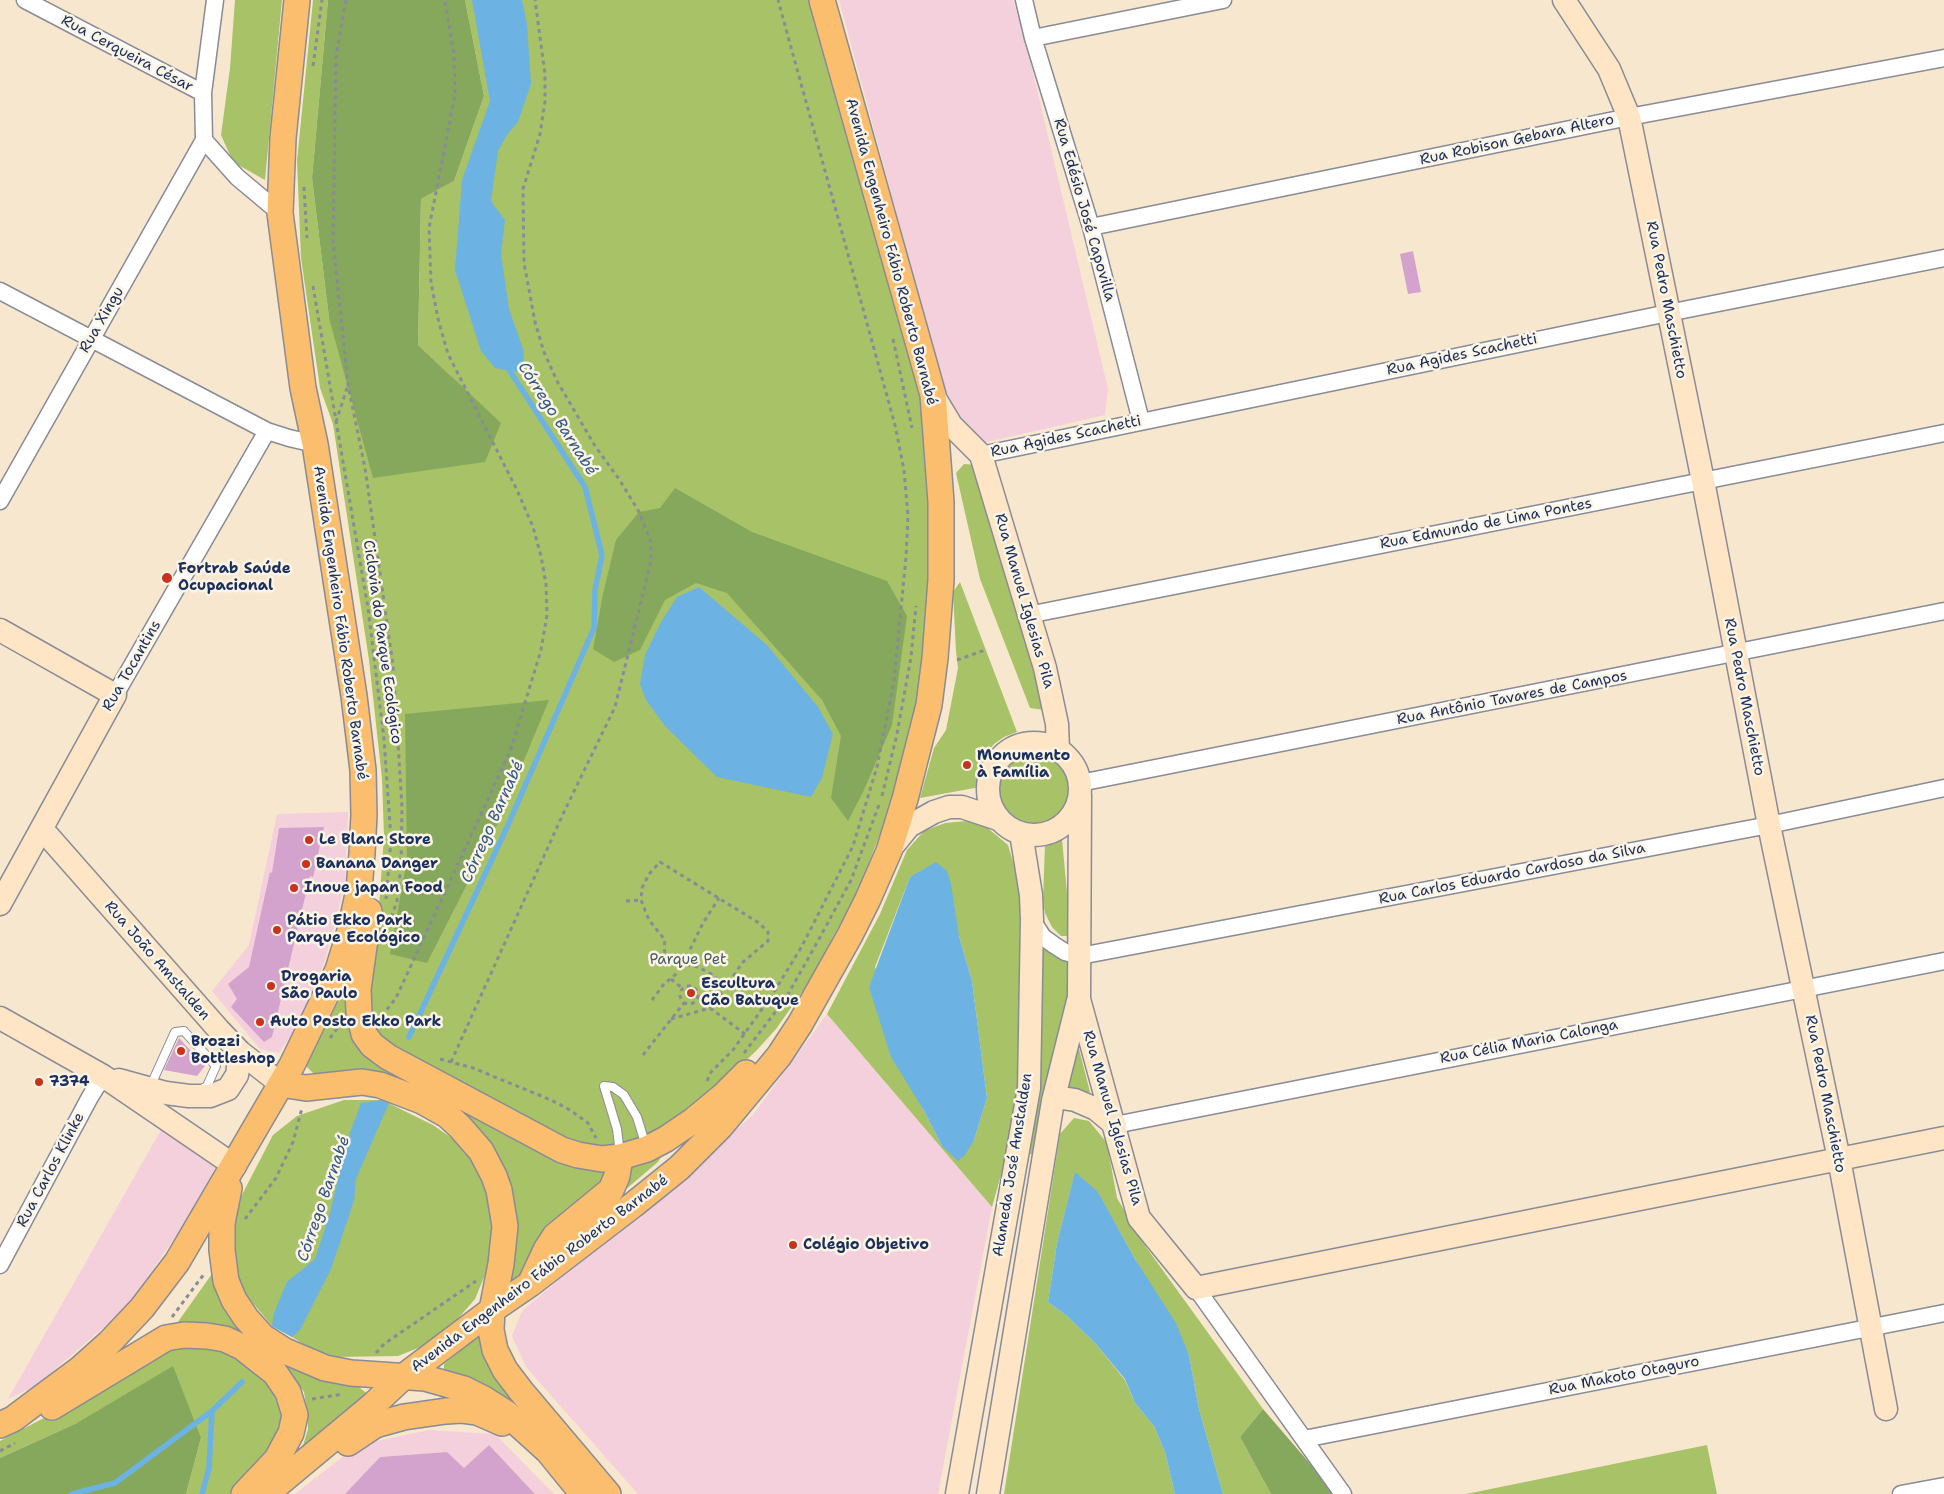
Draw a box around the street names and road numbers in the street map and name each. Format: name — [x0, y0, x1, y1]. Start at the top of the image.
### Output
street label: Rua Cerqueira César — [58, 12, 196, 96]
street label: Avenida Engenheiro Fábio Roberto Barnabé — [841, 96, 941, 408]
street label: Rua Robison Gebara Altero — [1418, 111, 1616, 169]
street label: Rua Edésio José Capovilla — [1049, 116, 1119, 304]
street label: Rua Pedro Maschietto — [1642, 220, 1690, 380]
street label: Rua Xingu — [76, 284, 128, 356]
street label: Rua Agides Scachetti — [1385, 330, 1539, 380]
street label: Rua Agides Scachetti — [989, 412, 1143, 462]
street label: Avenida Engenheiro Fábio Roberto Barnabé — [309, 465, 371, 781]
street label: Rua Edmundo de Lima Pontes — [1378, 495, 1594, 553]
street label: Rua Manuel Iglesias Pila — [990, 511, 1058, 691]
street label: Ciclovia do Parque Ecológico — [359, 539, 405, 745]
street label: Rua Tocantins — [99, 617, 165, 715]
street label: Rua Pedro Maschietto — [1720, 617, 1768, 777]
street label: Rua Antônio Tavares de Campos — [1395, 667, 1629, 729]
street label: Rua Carlos Eduardo Cardoso da Silva — [1377, 839, 1647, 909]
street label: Rua João Amstalden — [100, 898, 214, 1024]
street label: Rua Pedro Maschietto — [1801, 1014, 1849, 1174]
street label: Rua Célia Maria Calonga — [1439, 1016, 1619, 1068]
street label: Rua Manuel Iglesias Pila — [1078, 1028, 1146, 1208]
street label: Alameda José Amstalden — [990, 1072, 1036, 1258]
street label: Rua Carlos Klinke — [13, 1110, 89, 1230]
street label: Avenida Engenheiro Fábio Roberto Barnabé — [408, 1171, 672, 1377]
street label: Rua Makoto Otaguro — [1547, 1353, 1701, 1399]

